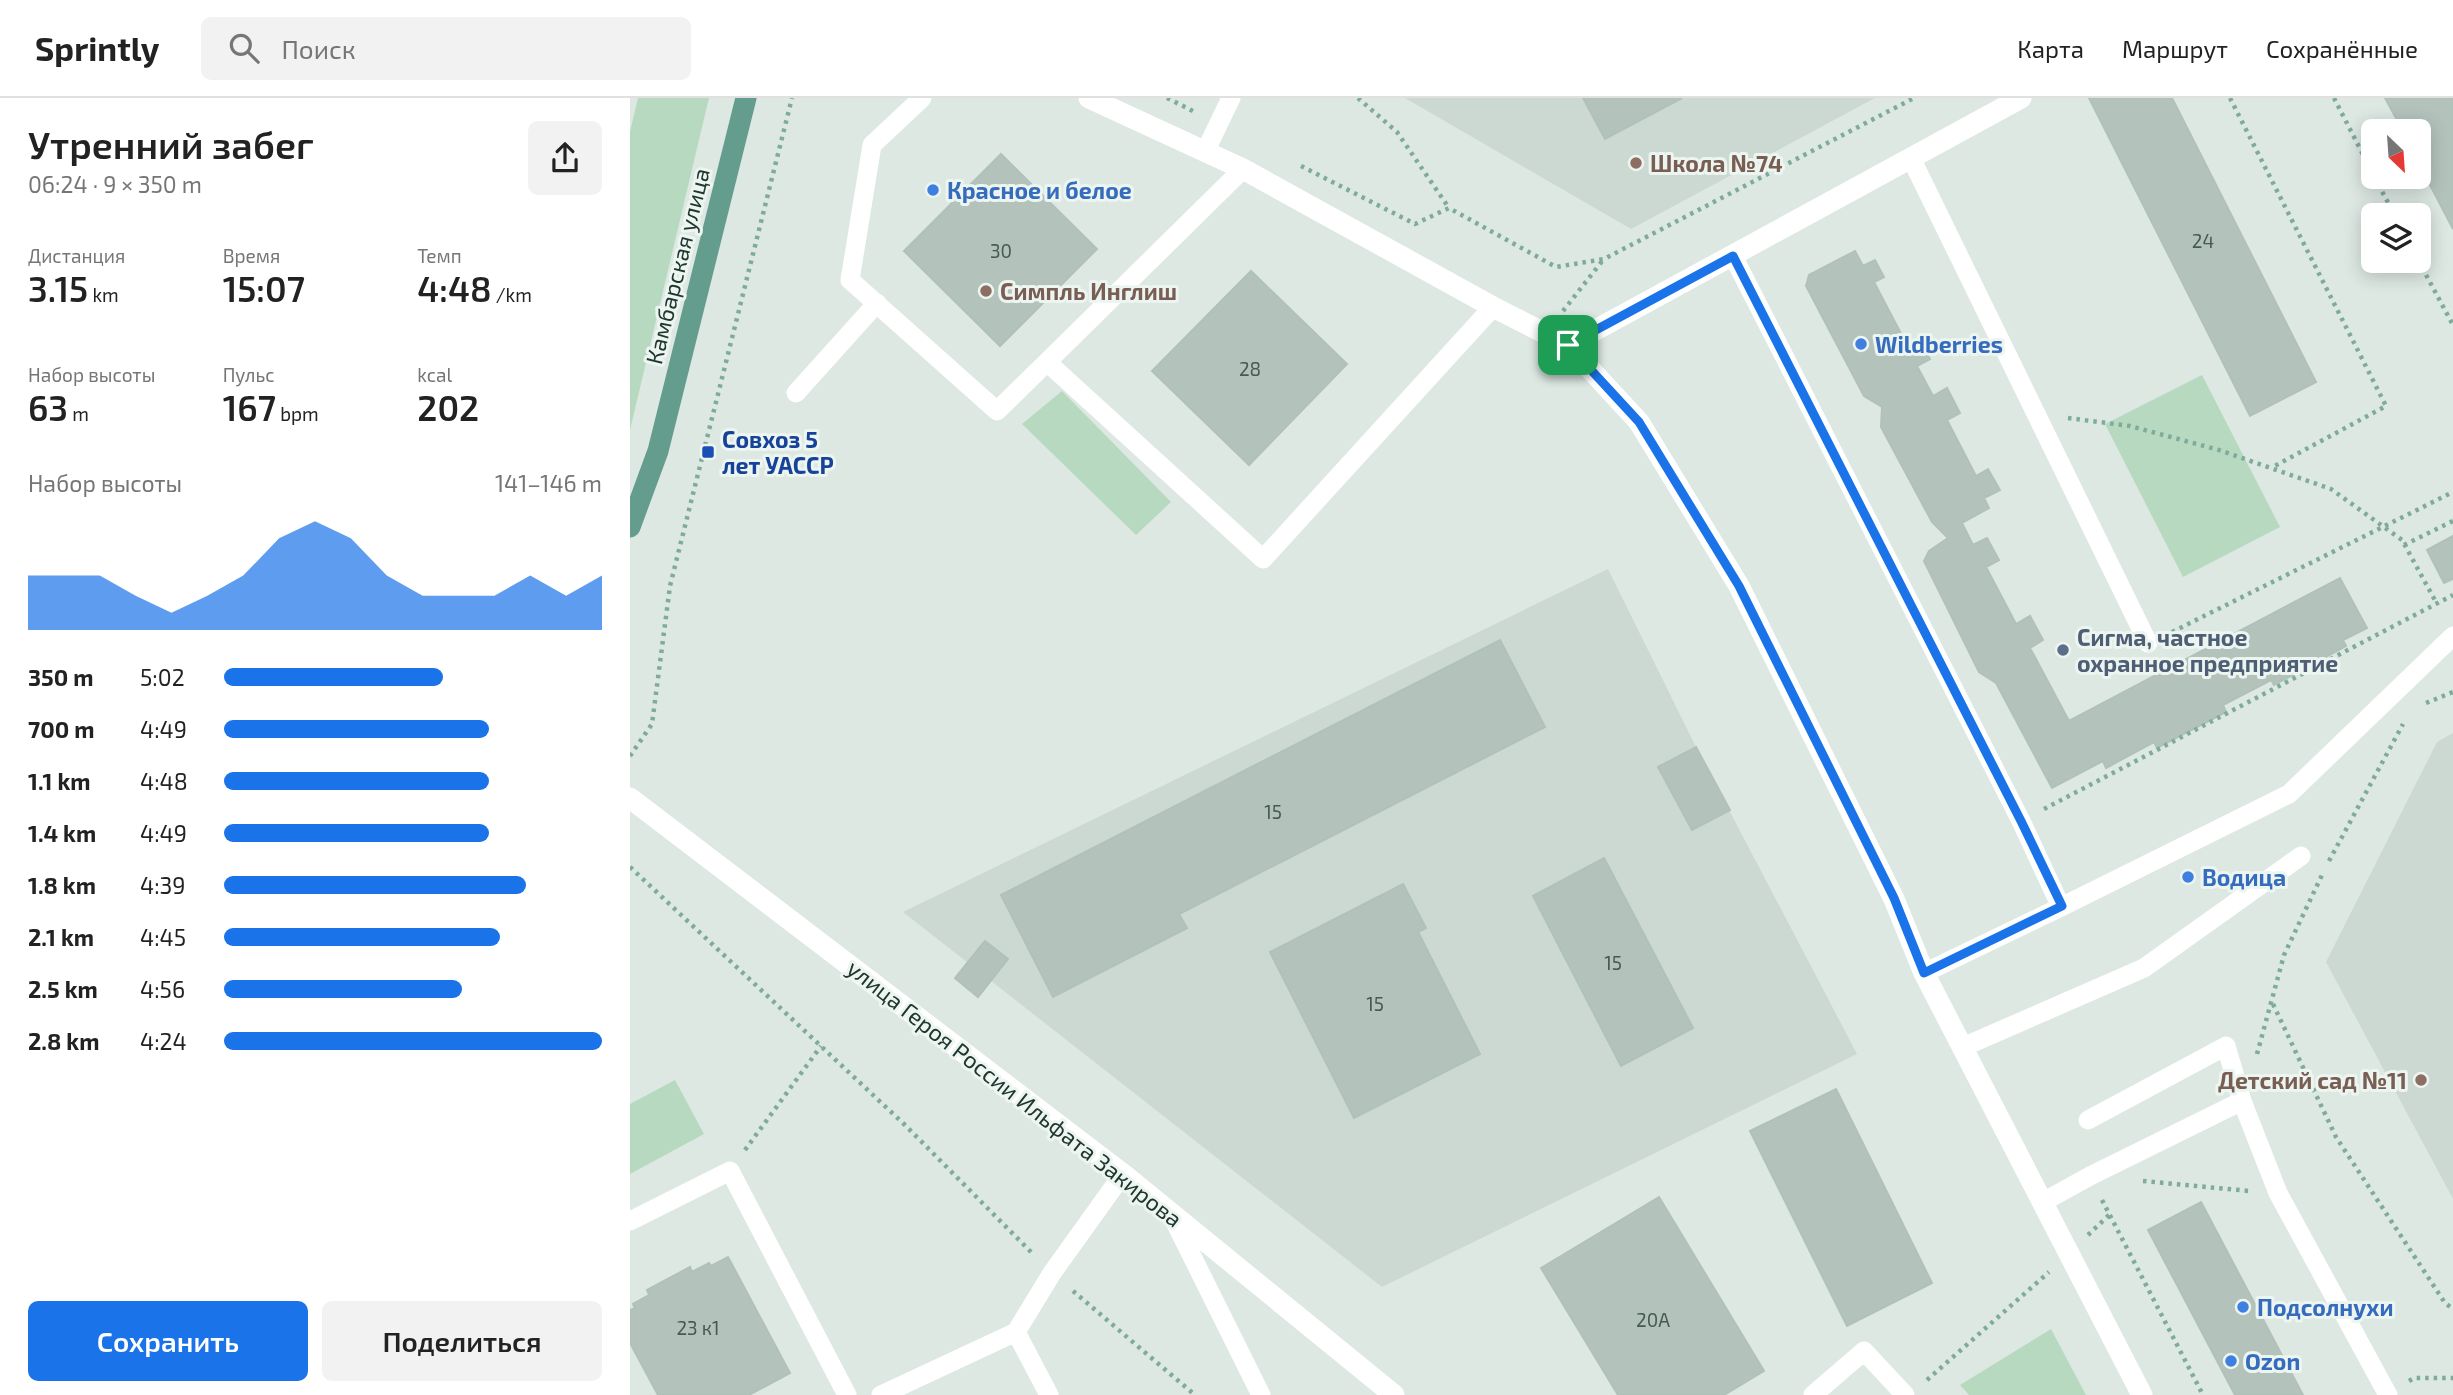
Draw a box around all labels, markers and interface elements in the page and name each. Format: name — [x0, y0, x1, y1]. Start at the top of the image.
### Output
search box — [201, 17, 691, 80]
text: Sprintly — [35, 28, 159, 68]
icon: search — [225, 29, 263, 67]
text: Поиск — [281, 33, 356, 64]
text: Карта — [2017, 34, 2084, 63]
text: Маршрут — [2122, 34, 2228, 63]
text: Сохранённые — [2266, 34, 2418, 63]
north arrow — [2361, 119, 2431, 189]
map controls — [2361, 119, 2431, 273]
text: Утренний забег — [28, 121, 314, 167]
button: share — [528, 121, 602, 195]
place label: Школа №74 — [1650, 149, 1783, 177]
marker: Школа №74 — [1628, 155, 1644, 171]
street label: Камбарская улица — [639, 165, 716, 367]
text: 06:24 · 9 × 350 m — [28, 170, 202, 198]
place label: Красное и белое — [947, 176, 1132, 204]
marker: Красное и белое — [925, 182, 941, 198]
button: layers — [2361, 203, 2431, 273]
house number: 24 — [2192, 229, 2214, 252]
house number: 30 — [990, 239, 1012, 262]
text: Дистанция — [28, 244, 125, 267]
text: Время — [223, 244, 280, 267]
text: Темп — [417, 244, 462, 267]
text: 3.15 — [28, 267, 88, 309]
text: 15:07 — [223, 267, 305, 309]
text: 4:48 — [417, 267, 492, 309]
place label: Симпль Инглиш — [1000, 277, 1177, 305]
text: km — [88, 283, 119, 306]
text: /km — [492, 283, 532, 306]
marker: Симпль Инглиш — [978, 283, 994, 299]
pin — [1538, 315, 1598, 375]
icon: arrive — [1549, 326, 1587, 364]
place label: Wildberries — [1875, 330, 2003, 358]
marker: Wildberries — [1853, 336, 1869, 352]
house number: 28 — [1239, 357, 1261, 380]
text: Набор высоты — [28, 363, 155, 386]
text: Пульс — [223, 363, 275, 386]
text: kcal — [417, 363, 452, 386]
text: 63 — [28, 386, 68, 428]
text: 167 — [223, 386, 276, 428]
text: 202 — [417, 386, 479, 428]
text: m — [68, 402, 89, 425]
text: bpm — [276, 402, 319, 425]
place label: Совхоз 5 лет УАССР — [722, 425, 834, 479]
marker: Совхоз 5 лет УАССР — [700, 444, 716, 460]
text: Набор высоты — [28, 469, 182, 497]
text: 141–146 m — [495, 469, 602, 497]
place label: Сигма, частное охранное предприятие — [2077, 623, 2338, 677]
marker: Сигма, частное охранное предприятие — [2055, 642, 2071, 658]
text: 350 m — [28, 663, 93, 691]
text: 5:02 — [140, 663, 185, 691]
text: 700 m — [28, 715, 94, 743]
text: 4:49 — [140, 715, 187, 743]
text: 1.1 km — [28, 767, 91, 795]
text: 4:48 — [140, 767, 188, 795]
house number: 15 — [1264, 800, 1282, 823]
text: 1.4 km — [28, 819, 96, 847]
text: 4:49 — [140, 819, 187, 847]
place label: Водица — [2202, 863, 2286, 891]
marker: Водица — [2180, 869, 2196, 885]
text: 1.8 km — [28, 871, 96, 899]
text: 4:39 — [140, 871, 186, 899]
text: 2.1 km — [28, 923, 94, 951]
text: 4:45 — [140, 923, 186, 951]
house number: 15 — [1604, 951, 1622, 974]
street label: улица Героя России Ильфата Закирова — [841, 953, 1188, 1233]
text: 2.5 km — [28, 975, 98, 1003]
text: 4:56 — [140, 975, 185, 1003]
house number: 15 — [1366, 992, 1384, 1015]
text: 2.8 km — [28, 1027, 99, 1055]
text: 4:24 — [140, 1027, 187, 1055]
place label: Детский сад №11 — [2218, 1066, 2407, 1094]
marker: Детский сад №11 — [2413, 1072, 2429, 1088]
place label: Подсолнухи — [2257, 1293, 2393, 1321]
marker: Подсолнухи — [2235, 1299, 2251, 1315]
button: Сохранить — [28, 1301, 308, 1381]
button: Поделиться — [322, 1301, 602, 1381]
house number: 20А — [1636, 1308, 1670, 1331]
house number: 23 к1 — [676, 1316, 720, 1339]
place label: Ozon — [2245, 1347, 2300, 1375]
marker: Ozon — [2223, 1353, 2239, 1369]

